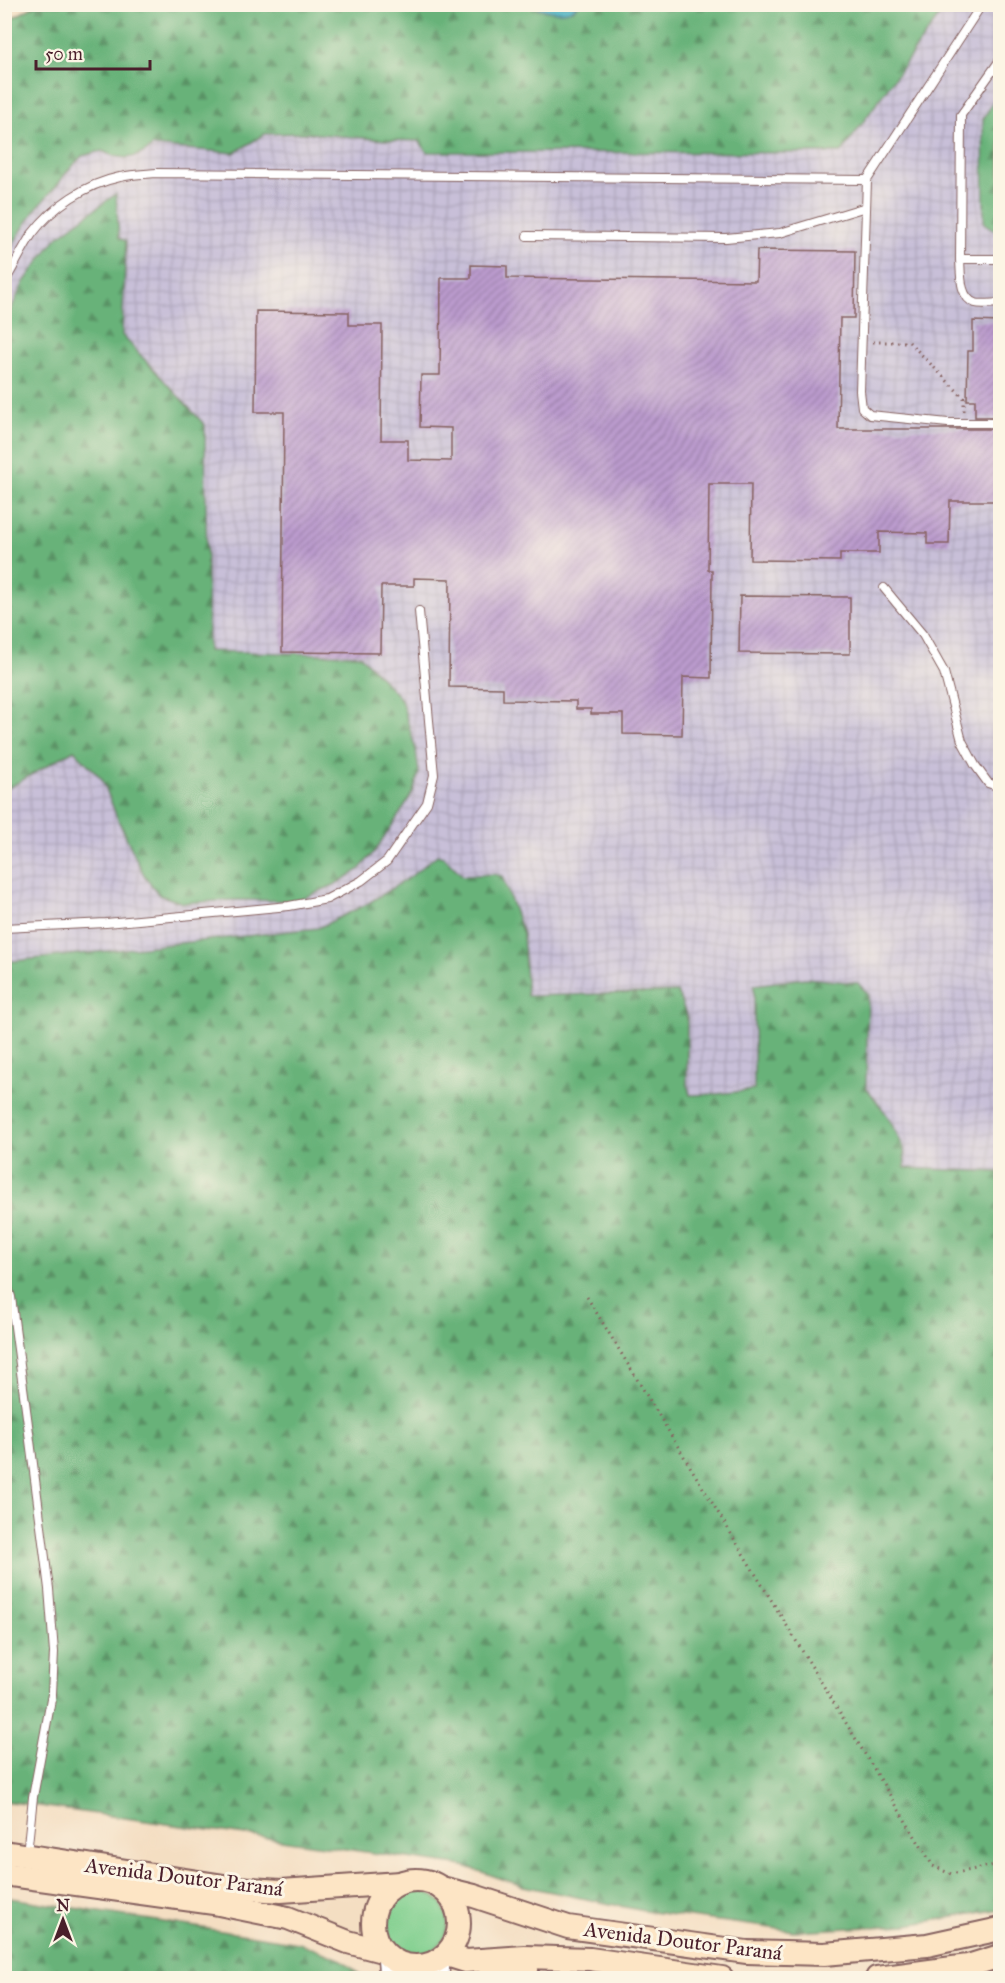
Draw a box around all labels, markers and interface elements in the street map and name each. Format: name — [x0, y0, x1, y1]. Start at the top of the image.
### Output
scale bar — [36, 33, 150, 71]
text: 50 m — [45, 43, 83, 65]
street label: Avenida Doutor Paraná — [82, 1852, 285, 1902]
north arrow — [33, 1890, 93, 1950]
text: N — [56, 1896, 70, 1915]
street label: Avenida Doutor Paraná — [581, 1916, 784, 1966]

